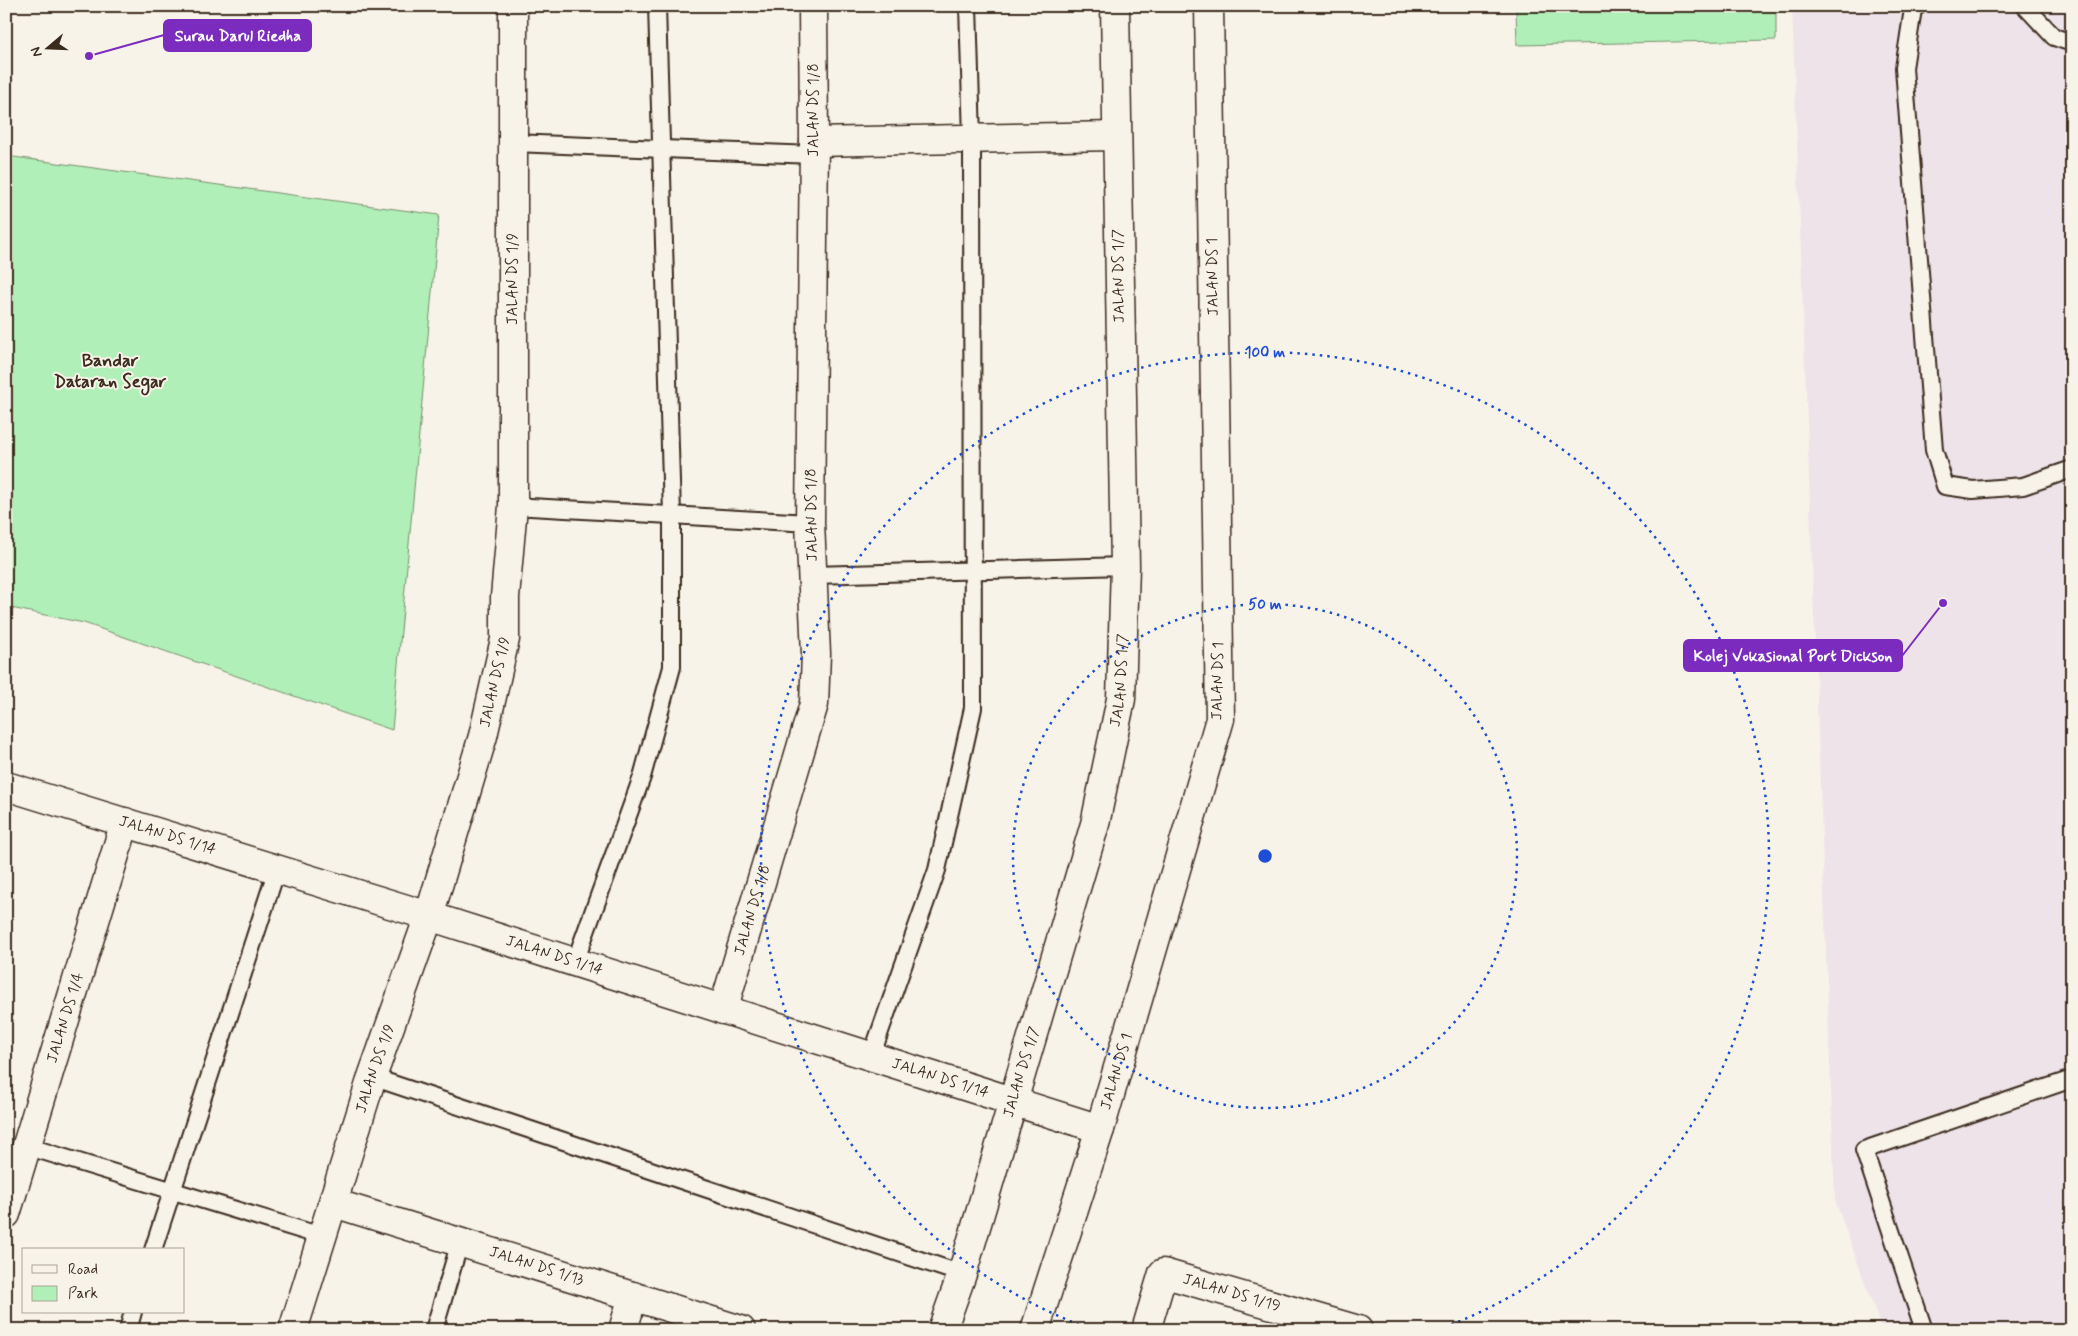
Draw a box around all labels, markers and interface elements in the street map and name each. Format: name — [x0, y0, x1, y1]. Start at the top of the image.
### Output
callout: Surau Darul Riedha — [164, 20, 311, 51]
north arrow — [22, 22, 72, 72]
text: Surau Darul Riedha — [175, 26, 301, 47]
text: N — [27, 45, 47, 59]
street label: JALAN DS 1/8 — [804, 63, 824, 157]
street label: JALAN DS 1/7 — [1108, 229, 1130, 323]
street label: JALAN DS 1/9 — [503, 233, 523, 325]
street label: JALAN DS 1 — [1202, 238, 1224, 316]
text: 100 m — [1245, 343, 1285, 363]
district label: Bandar Dataran Segar — [54, 349, 167, 396]
street label: JALAN DS 1/8 — [801, 468, 823, 562]
text: 50 m — [1248, 595, 1282, 615]
street label: JALAN DS 1/7 — [1105, 633, 1133, 729]
street label: JALAN DS 1/9 — [475, 635, 515, 729]
callout: Kolej Vokasional Port Dickson — [1684, 640, 1902, 671]
street label: JALAN DS 1 — [1207, 642, 1229, 720]
text: Kolej Vokasional Port Dickson — [1694, 646, 1892, 667]
street label: JALAN DS 1/14 — [116, 811, 219, 860]
centre of rings — [1256, 847, 1274, 865]
street label: JALAN DS 1/8 — [730, 863, 776, 958]
street label: JALAN DS 1/14 — [503, 931, 605, 981]
street label: JALAN DS 1/4 — [42, 970, 89, 1066]
street label: JALAN DS 1/9 — [351, 1022, 400, 1115]
street label: JALAN DS 1/7 — [999, 1024, 1045, 1120]
street label: JALAN DS 1 — [1096, 1031, 1137, 1112]
street label: JALAN DS 1/14 — [889, 1054, 991, 1103]
street label: JALAN DS 1/13 — [487, 1242, 586, 1290]
legend — [22, 1248, 185, 1314]
text: Road — [68, 1260, 98, 1280]
street label: JALAN DS 1/19 — [1181, 1269, 1283, 1317]
text: Park — [68, 1284, 98, 1304]

